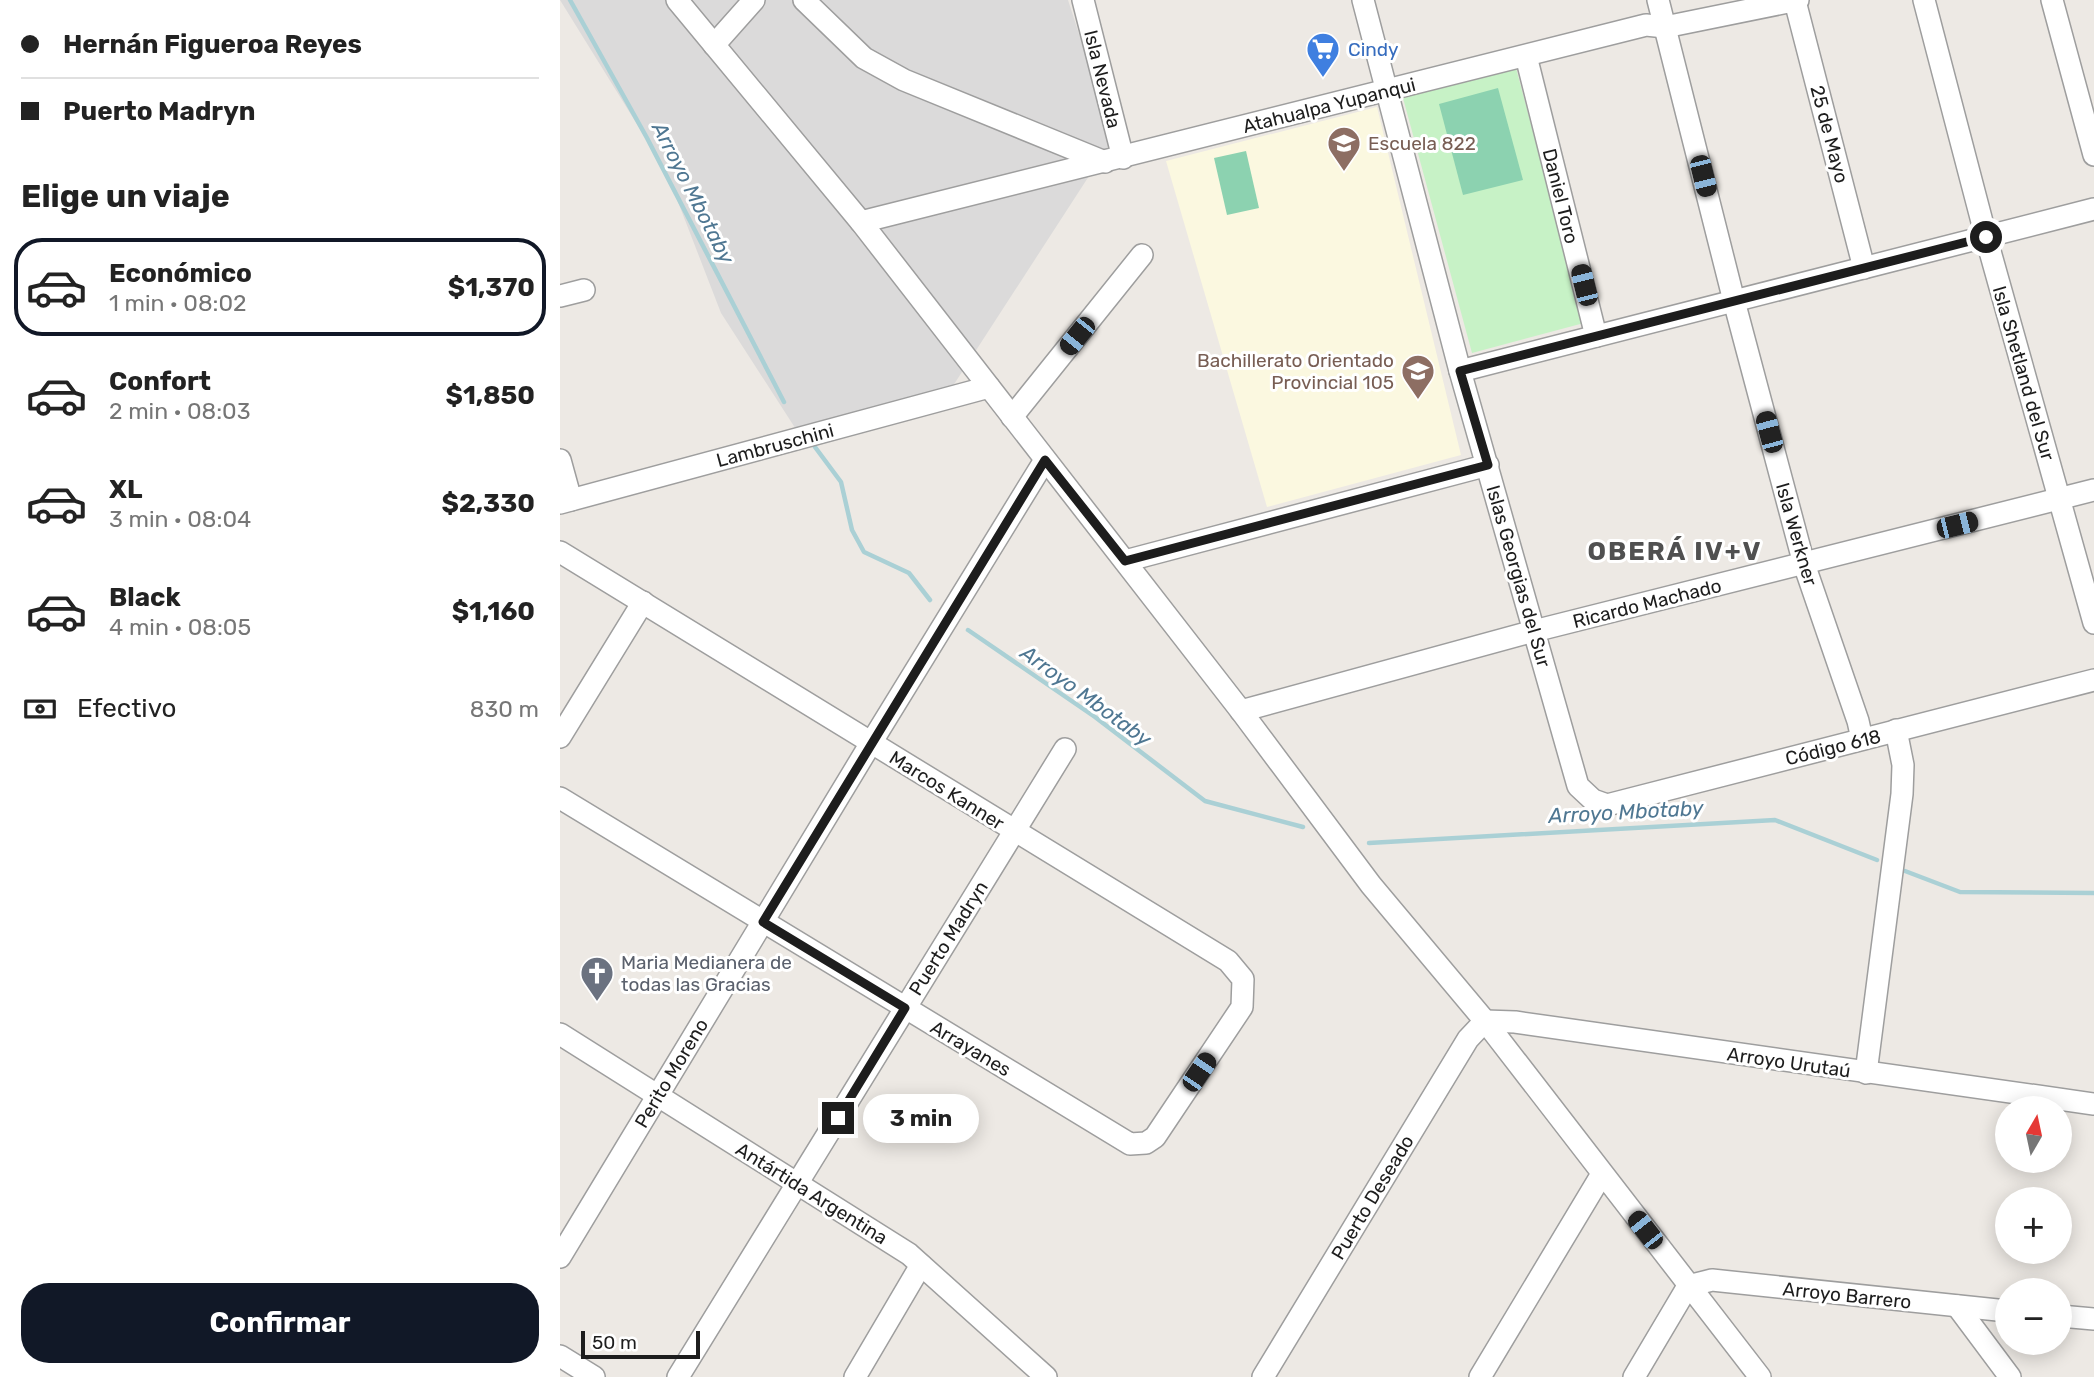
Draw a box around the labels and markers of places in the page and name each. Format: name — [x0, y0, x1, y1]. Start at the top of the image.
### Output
supermarket icon: Cindy — [1304, 30, 1342, 79]
place label: Cindy — [1348, 38, 1399, 61]
school or university icon: Escuela 822 — [1325, 124, 1363, 173]
place label: Escuela 822 — [1368, 132, 1476, 155]
place label: Bachillerato Orientado Provincial 105 — [1197, 349, 1394, 394]
school or university icon: Bachillerato Orientado Provincial 105 — [1399, 352, 1437, 401]
place label: Maria Medianera de todas las Gracias — [621, 951, 792, 996]
church icon: Maria Medianera de todas las Gracias — [578, 954, 616, 1003]

